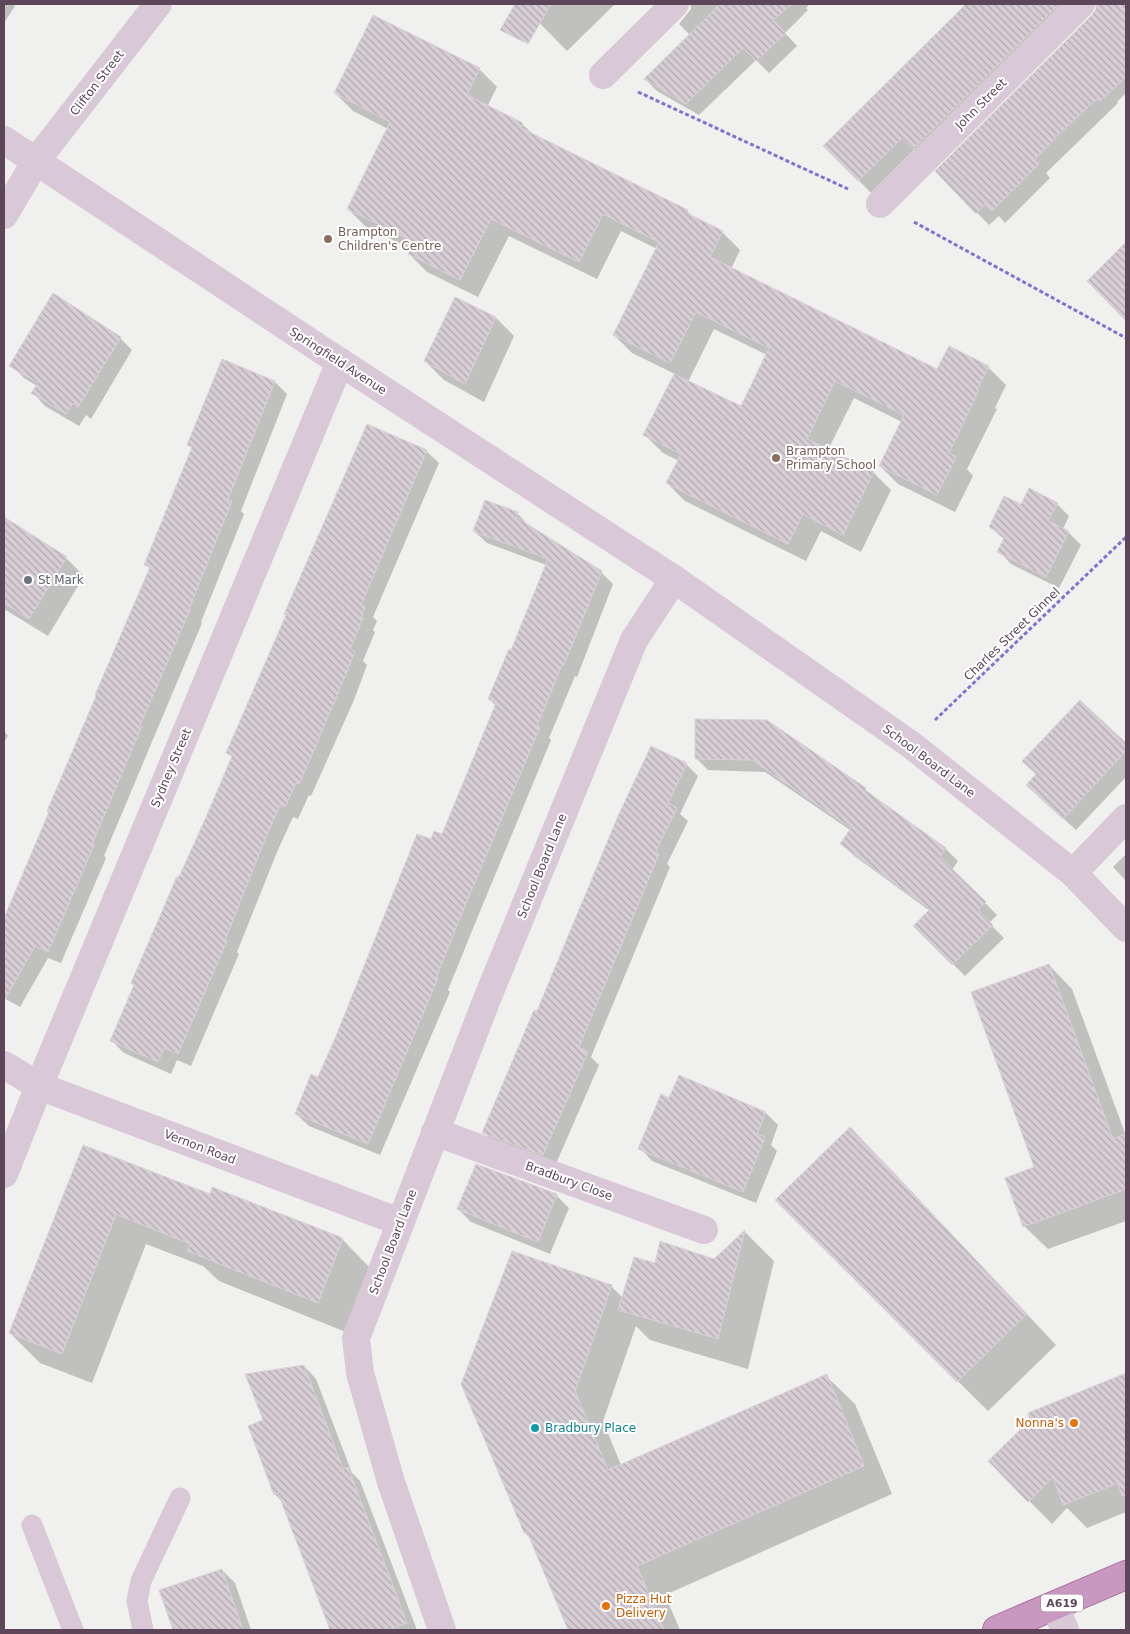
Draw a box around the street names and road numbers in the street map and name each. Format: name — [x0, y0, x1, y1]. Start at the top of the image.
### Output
street label: Clifton Street — [67, 47, 127, 118]
street label: John Street — [952, 75, 1010, 133]
street label: Springfield Avenue — [287, 324, 389, 398]
street label: Charles Street Ginnel — [961, 585, 1063, 683]
street label: School Board Lane — [880, 722, 978, 800]
street label: Sydney Street — [148, 726, 194, 810]
street label: School Board Lane — [515, 812, 569, 920]
street label: Vernon Road — [162, 1127, 238, 1167]
street label: Bradbury Close — [523, 1159, 615, 1203]
street label: School Board Lane — [366, 1187, 420, 1297]
road number: A619 — [1041, 1595, 1083, 1612]

